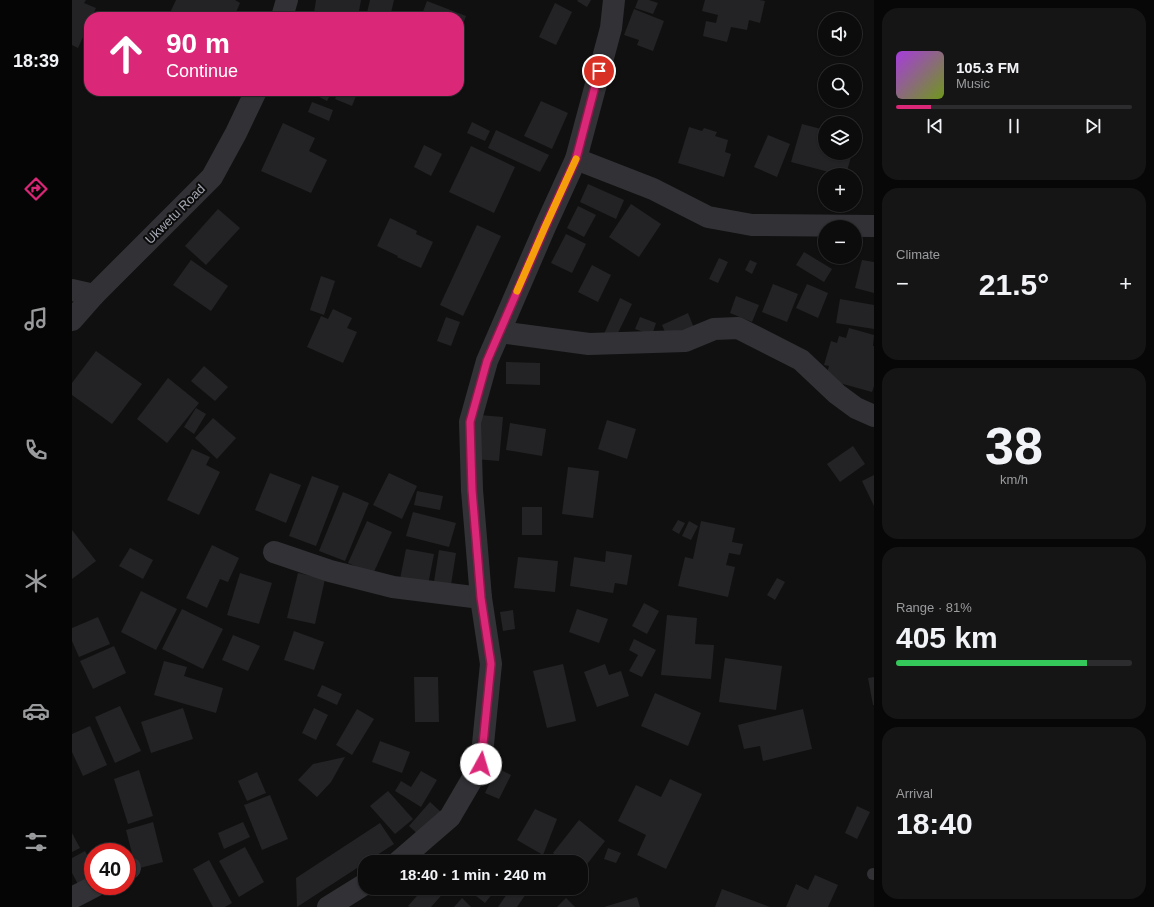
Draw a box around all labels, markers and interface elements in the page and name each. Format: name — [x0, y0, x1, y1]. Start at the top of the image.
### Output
map controls — [818, 12, 862, 264]
button: sound — [818, 12, 862, 56]
icon: ahead — [100, 28, 152, 80]
text: 90 m — [166, 28, 230, 59]
text: 18:39 — [13, 51, 59, 71]
pin — [582, 54, 616, 88]
text: 105.3 FM — [956, 59, 1019, 76]
icon: arrive — [588, 60, 610, 82]
text: Continue — [166, 61, 238, 81]
button: search — [818, 64, 862, 108]
text: Music — [956, 76, 990, 91]
icon: previous — [924, 115, 946, 137]
icon: pause — [1003, 115, 1025, 137]
icon: next — [1082, 115, 1104, 137]
button: layers — [818, 116, 862, 160]
button: + — [818, 168, 862, 212]
icon: directions — [22, 175, 50, 203]
street label: Ukwetu Road — [142, 181, 208, 247]
button: − — [818, 220, 862, 264]
text: Climate — [896, 247, 940, 262]
text: 21.5° — [979, 268, 1049, 301]
text: − — [896, 271, 909, 296]
text: + — [1119, 271, 1132, 296]
icon: music — [22, 305, 50, 333]
text: 38 — [985, 417, 1043, 475]
icon: phone — [22, 436, 50, 464]
text: km/h — [1000, 472, 1028, 487]
icon: climate — [22, 567, 50, 595]
text: Range · 81% — [896, 600, 972, 615]
text: 405 km — [896, 621, 998, 654]
icon: car — [22, 697, 50, 725]
position arrow — [460, 743, 502, 785]
text: Arrival — [896, 786, 933, 801]
text: 18:40 — [896, 807, 973, 840]
icon: filters — [22, 828, 50, 856]
speed limit sign: 40 — [84, 843, 136, 895]
text: 18:40 · 1 min · 240 m — [400, 866, 546, 883]

